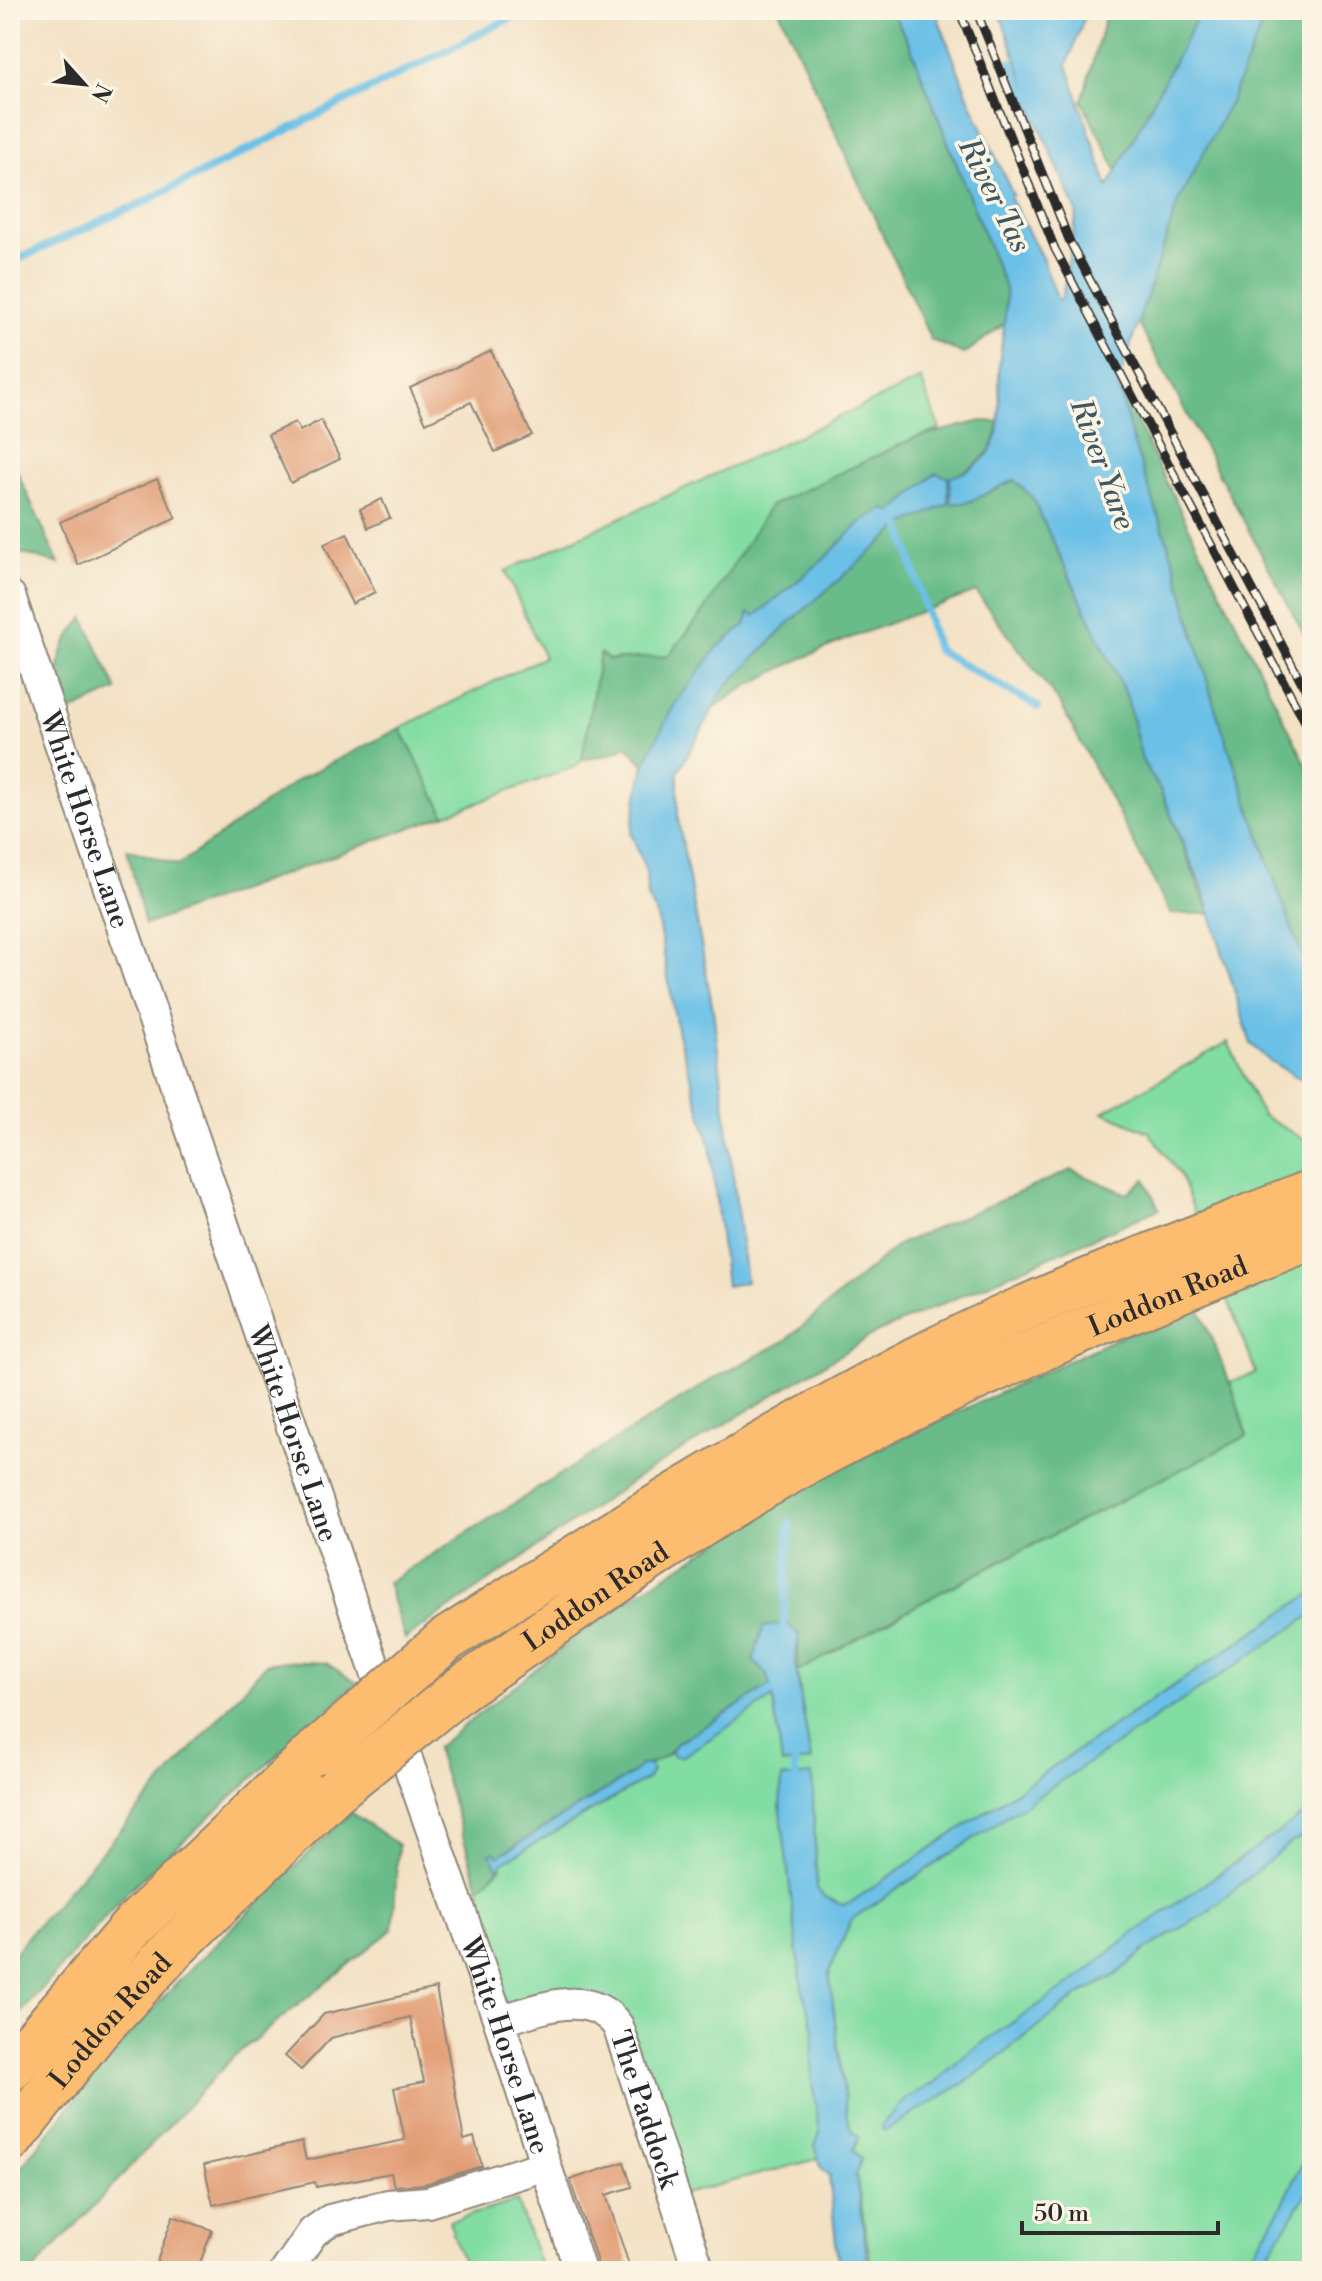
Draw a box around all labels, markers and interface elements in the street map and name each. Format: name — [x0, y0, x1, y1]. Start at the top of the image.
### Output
north arrow — [44, 44, 124, 124]
text: N — [84, 79, 116, 107]
water label: River Tas — [949, 131, 1039, 259]
water label: River Yare — [1060, 393, 1143, 535]
street label: White Horse Lane — [31, 706, 137, 933]
street label: Loddon Road — [1083, 1249, 1253, 1345]
street label: White Horse Lane — [239, 1320, 346, 1547]
street label: Loddon Road — [517, 1535, 676, 1660]
street label: White Horse Lane — [452, 1932, 557, 2159]
street label: Loddon Road — [42, 1946, 180, 2096]
street label: The Paddock — [602, 2026, 687, 2194]
scale bar — [1022, 2185, 1218, 2235]
text: 50 m — [1034, 2199, 1089, 2229]

